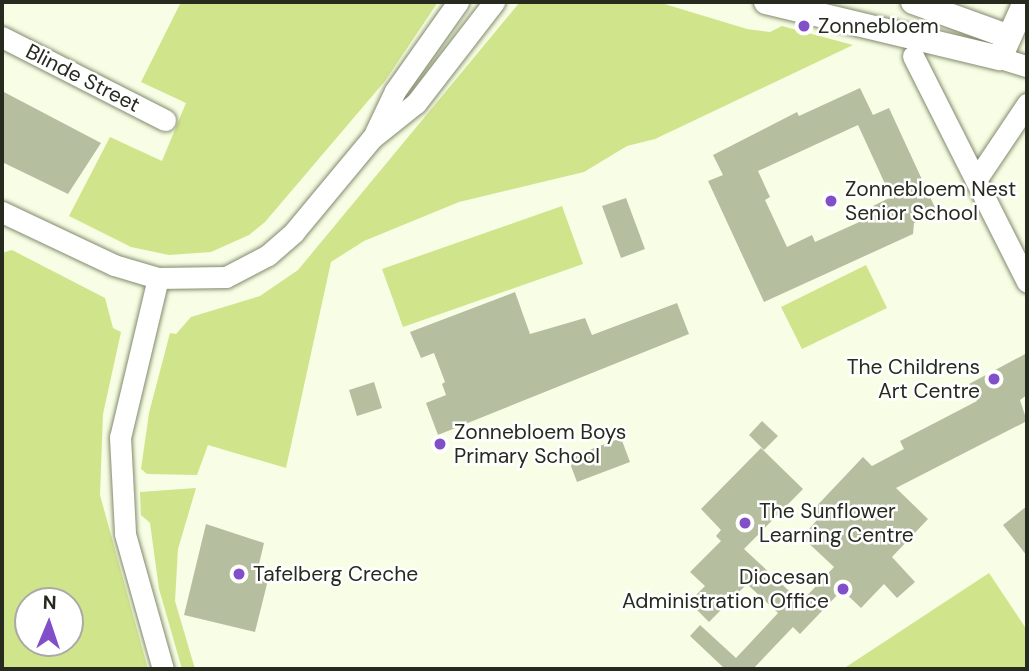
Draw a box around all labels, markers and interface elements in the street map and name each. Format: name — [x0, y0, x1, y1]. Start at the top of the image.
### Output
place label: Zonnebloem — [818, 13, 939, 39]
marker: Zonnebloem — [796, 18, 812, 34]
street label: Blinde Street — [22, 38, 144, 118]
place label: Zonnebloem Nest Senior School — [845, 176, 1016, 226]
marker: Zonnebloem Nest Senior School — [823, 193, 839, 209]
place label: The Childrens Art Centre — [847, 354, 980, 404]
marker: The Childrens Art Centre — [986, 371, 1002, 387]
place label: Zonnebloem Boys Primary School — [454, 419, 626, 469]
marker: Zonnebloem Boys Primary School — [432, 436, 448, 452]
place label: The Sunflower Learning Centre — [759, 498, 914, 548]
marker: The Sunflower Learning Centre — [737, 515, 753, 531]
place label: Tafelberg Creche — [253, 561, 418, 587]
place label: Diocesan Administration Office — [622, 564, 829, 614]
marker: Tafelberg Creche — [231, 566, 247, 582]
marker: Diocesan Administration Office — [835, 581, 851, 597]
north arrow — [14, 587, 84, 657]
text: N — [42, 590, 57, 615]

